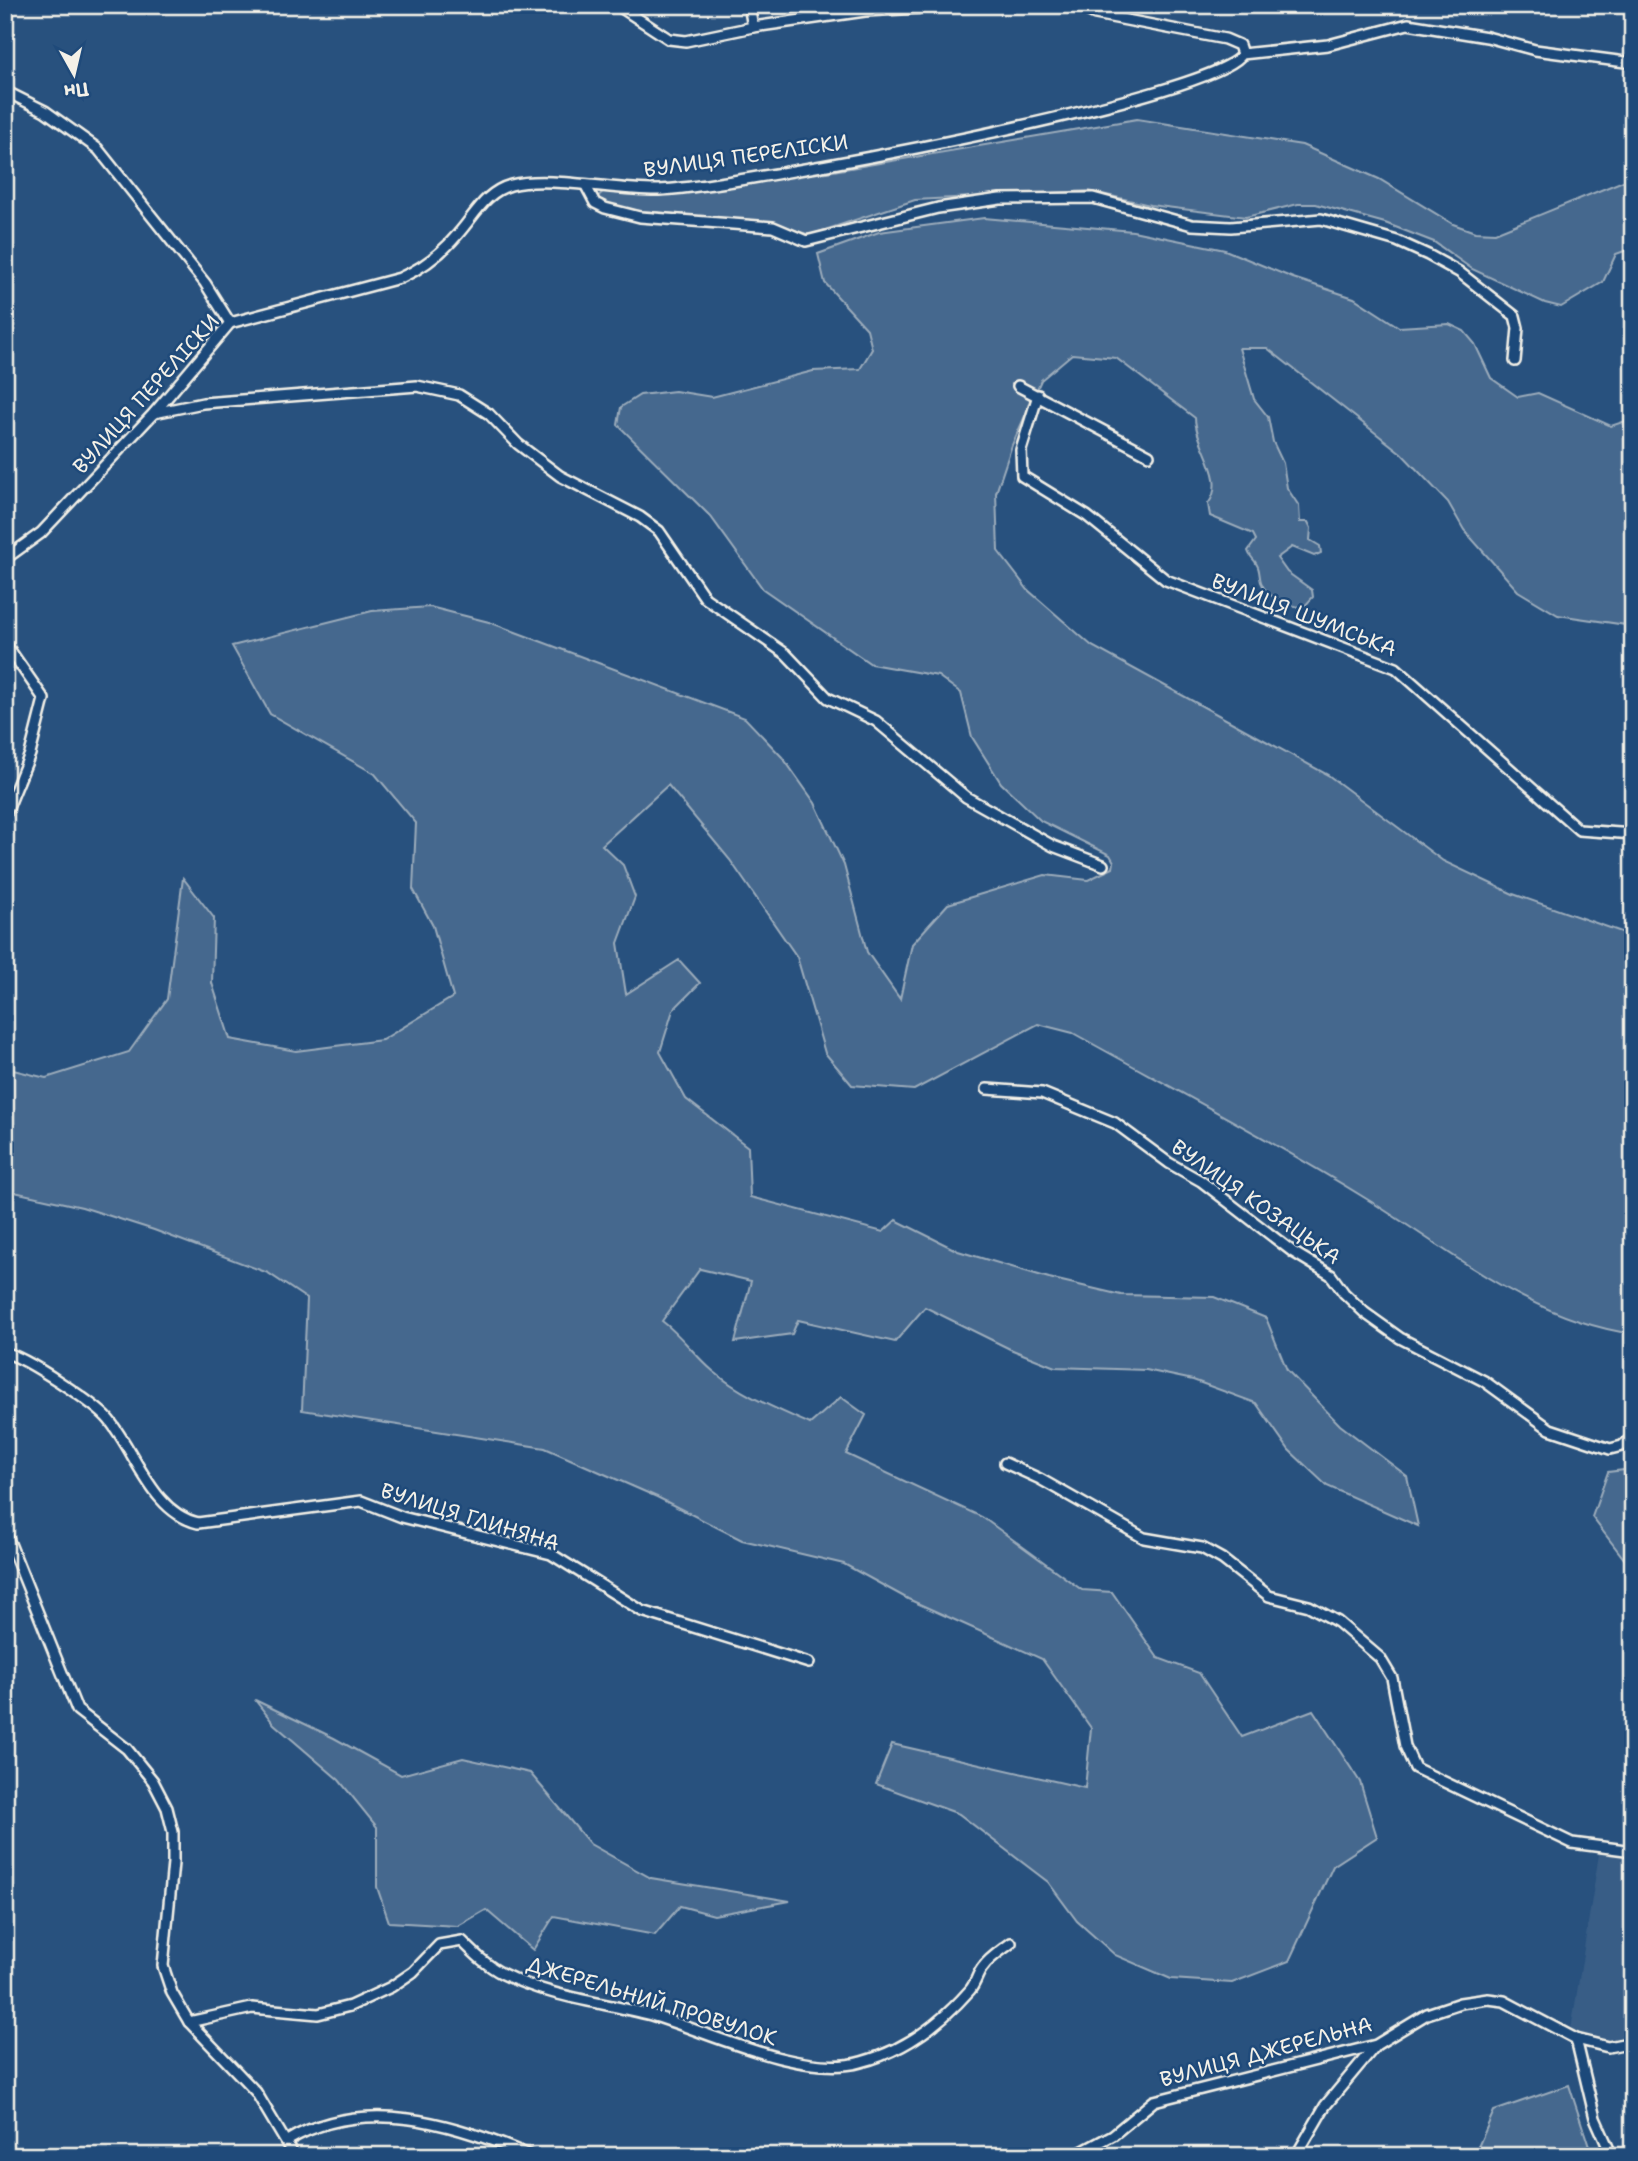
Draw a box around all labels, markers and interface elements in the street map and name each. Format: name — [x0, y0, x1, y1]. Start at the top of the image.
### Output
north arrow — [38, 38, 108, 108]
text: Пн — [62, 76, 90, 104]
street label: ВУЛИЦЯ ПЕРЕЛІСКИ — [642, 128, 850, 184]
street label: ВУЛИЦЯ ПЕРЕЛІСКИ — [67, 308, 225, 480]
street label: ВУЛИЦЯ ШУМСЬКА — [1207, 567, 1401, 663]
street label: ВУЛИЦЯ КОЗАЦЬКА — [1166, 1133, 1346, 1271]
street label: ВУЛИЦЯ ГЛИНЯНА — [377, 1476, 563, 1558]
street label: ДЖЕРЕЛЬНИЙ ПРОВУЛОК — [523, 1950, 781, 2053]
street label: ВУЛИЦЯ ДЖЕРЕЛЬНА — [1157, 2010, 1375, 2094]

